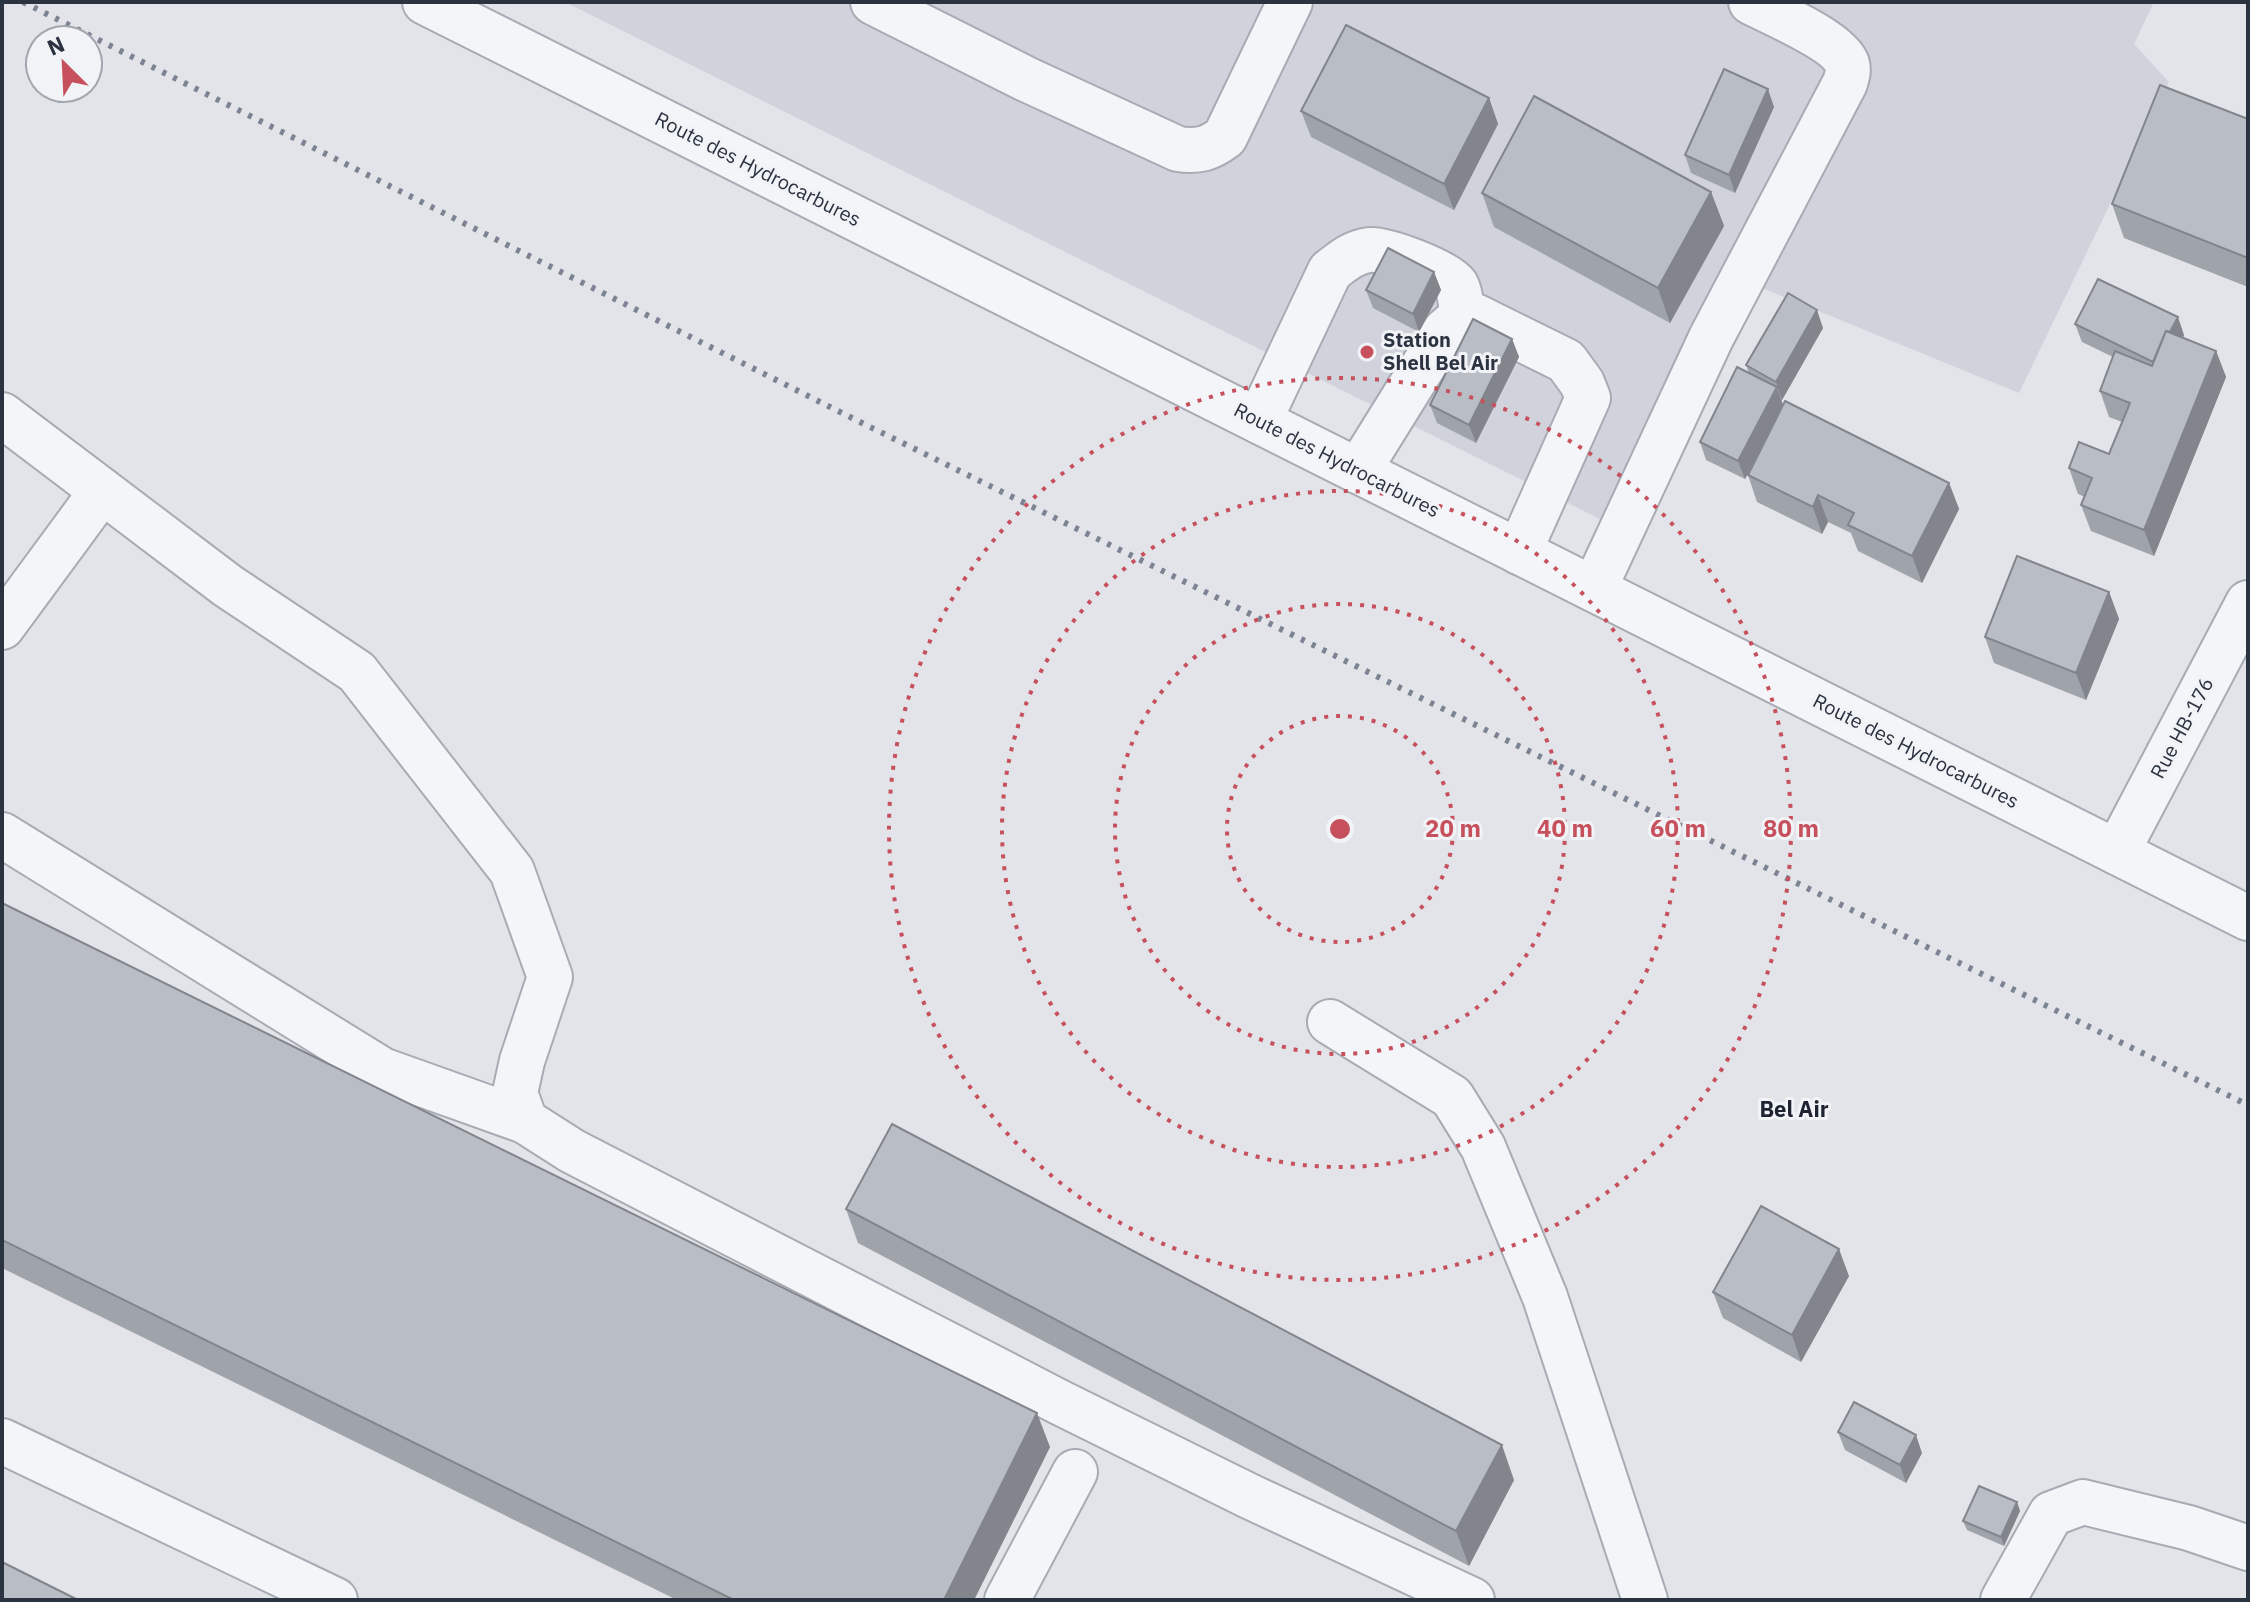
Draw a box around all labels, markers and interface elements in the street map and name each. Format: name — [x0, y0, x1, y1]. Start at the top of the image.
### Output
north arrow — [24, 24, 104, 104]
text: N — [42, 29, 69, 62]
street label: Route des Hydrocarbures — [651, 105, 866, 232]
place label: Station Shell Bel Air — [1383, 326, 1498, 376]
marker: Station Shell Bel Air — [1358, 343, 1376, 361]
street label: Route des Hydrocarbures — [1230, 396, 1445, 523]
street label: Rue HB-176 — [2144, 672, 2220, 783]
street label: Route des Hydrocarbures — [1809, 687, 2024, 814]
text: 20 m — [1425, 812, 1481, 844]
text: 40 m — [1537, 812, 1593, 844]
text: 60 m — [1650, 812, 1706, 844]
text: 80 m — [1763, 812, 1819, 844]
centre of rings — [1326, 815, 1354, 843]
district label: Bel Air — [1759, 1094, 1829, 1123]

